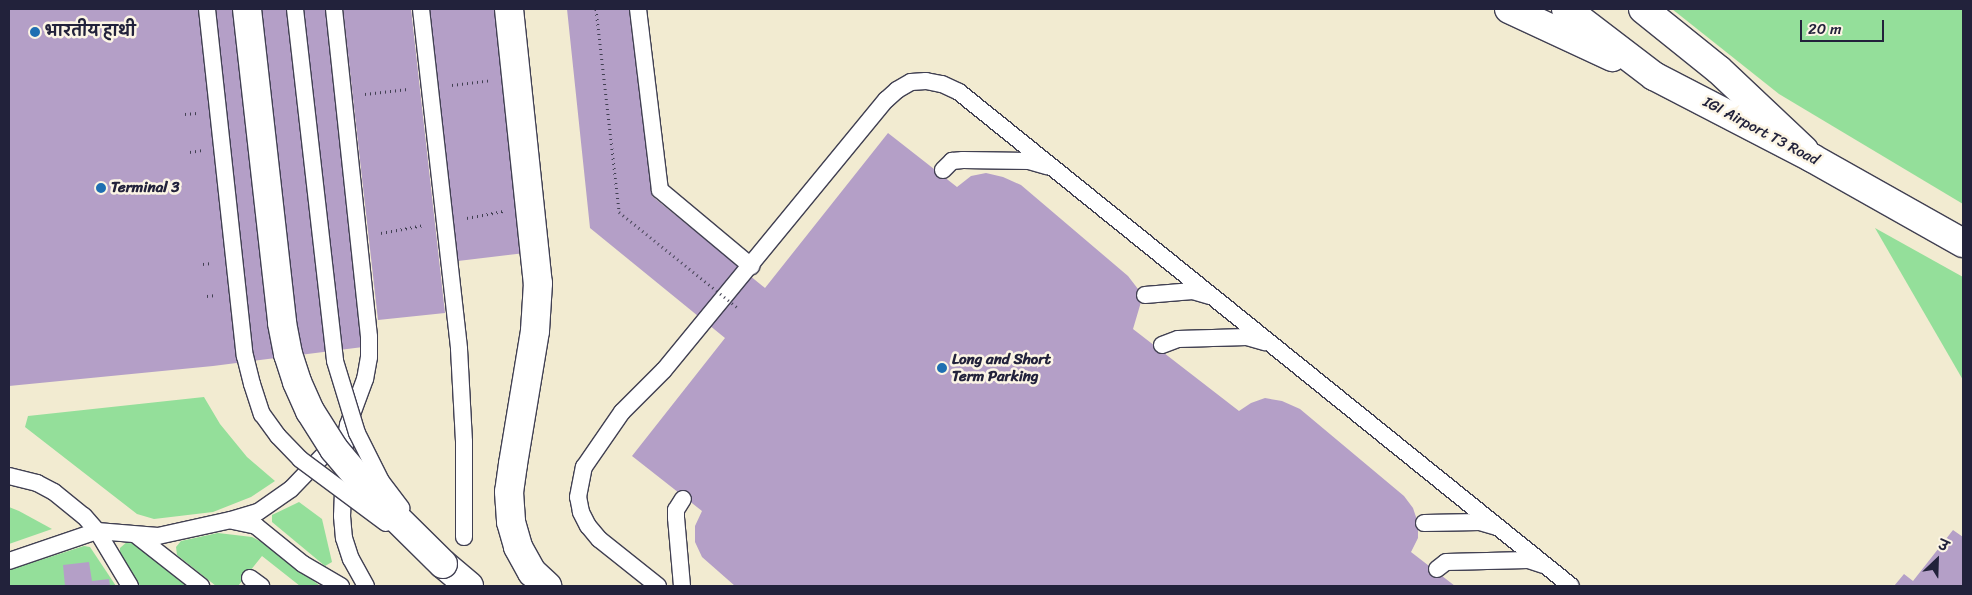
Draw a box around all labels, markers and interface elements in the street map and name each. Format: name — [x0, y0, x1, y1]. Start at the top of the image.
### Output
scale bar — [1802, 10, 1886, 42]
text: 20 m — [1808, 16, 1842, 42]
place label: भारतीय हाथी — [45, 23, 135, 41]
marker: भारतीय हाथी — [29, 26, 41, 38]
street label: IGI Airport T3 Road — [1700, 93, 1822, 169]
place label: Terminal 3 — [111, 179, 180, 197]
marker: Terminal 3 — [95, 182, 107, 194]
place label: Long and Short Term Parking — [952, 350, 1051, 385]
marker: Long and Short Term Parking — [936, 362, 948, 374]
text: उ — [1934, 533, 1953, 559]
north arrow — [1912, 535, 1962, 585]

